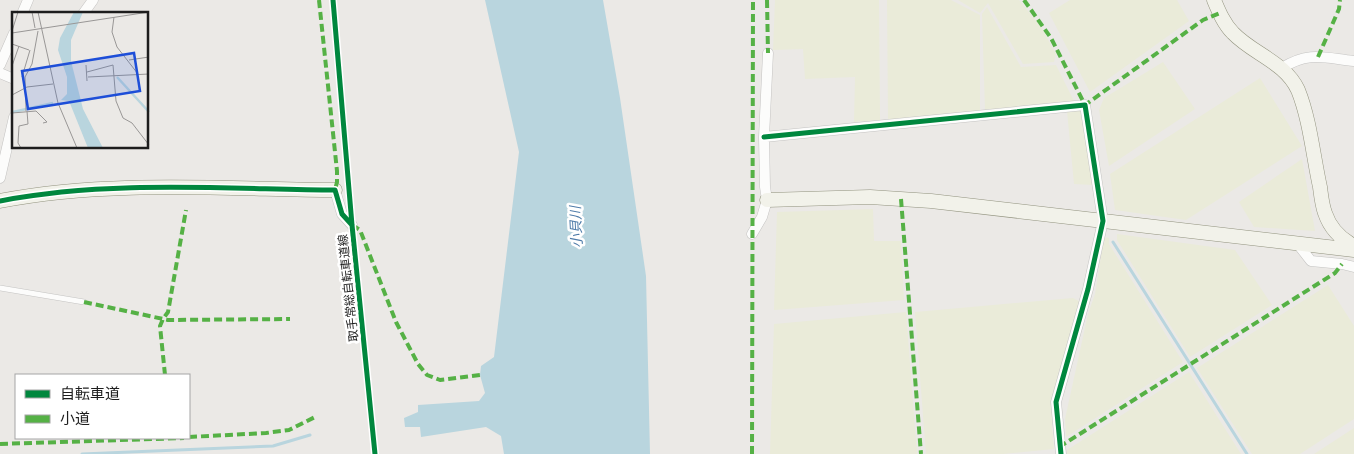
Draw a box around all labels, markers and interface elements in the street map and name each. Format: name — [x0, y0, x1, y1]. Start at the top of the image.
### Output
inset map — [12, 12, 149, 149]
water label: 小貝川 — [566, 204, 586, 248]
street label: 取手常総自転車道線 — [335, 234, 361, 342]
legend — [15, 374, 190, 439]
text: 自転車道 — [60, 384, 120, 403]
text: 小道 — [60, 409, 90, 428]

